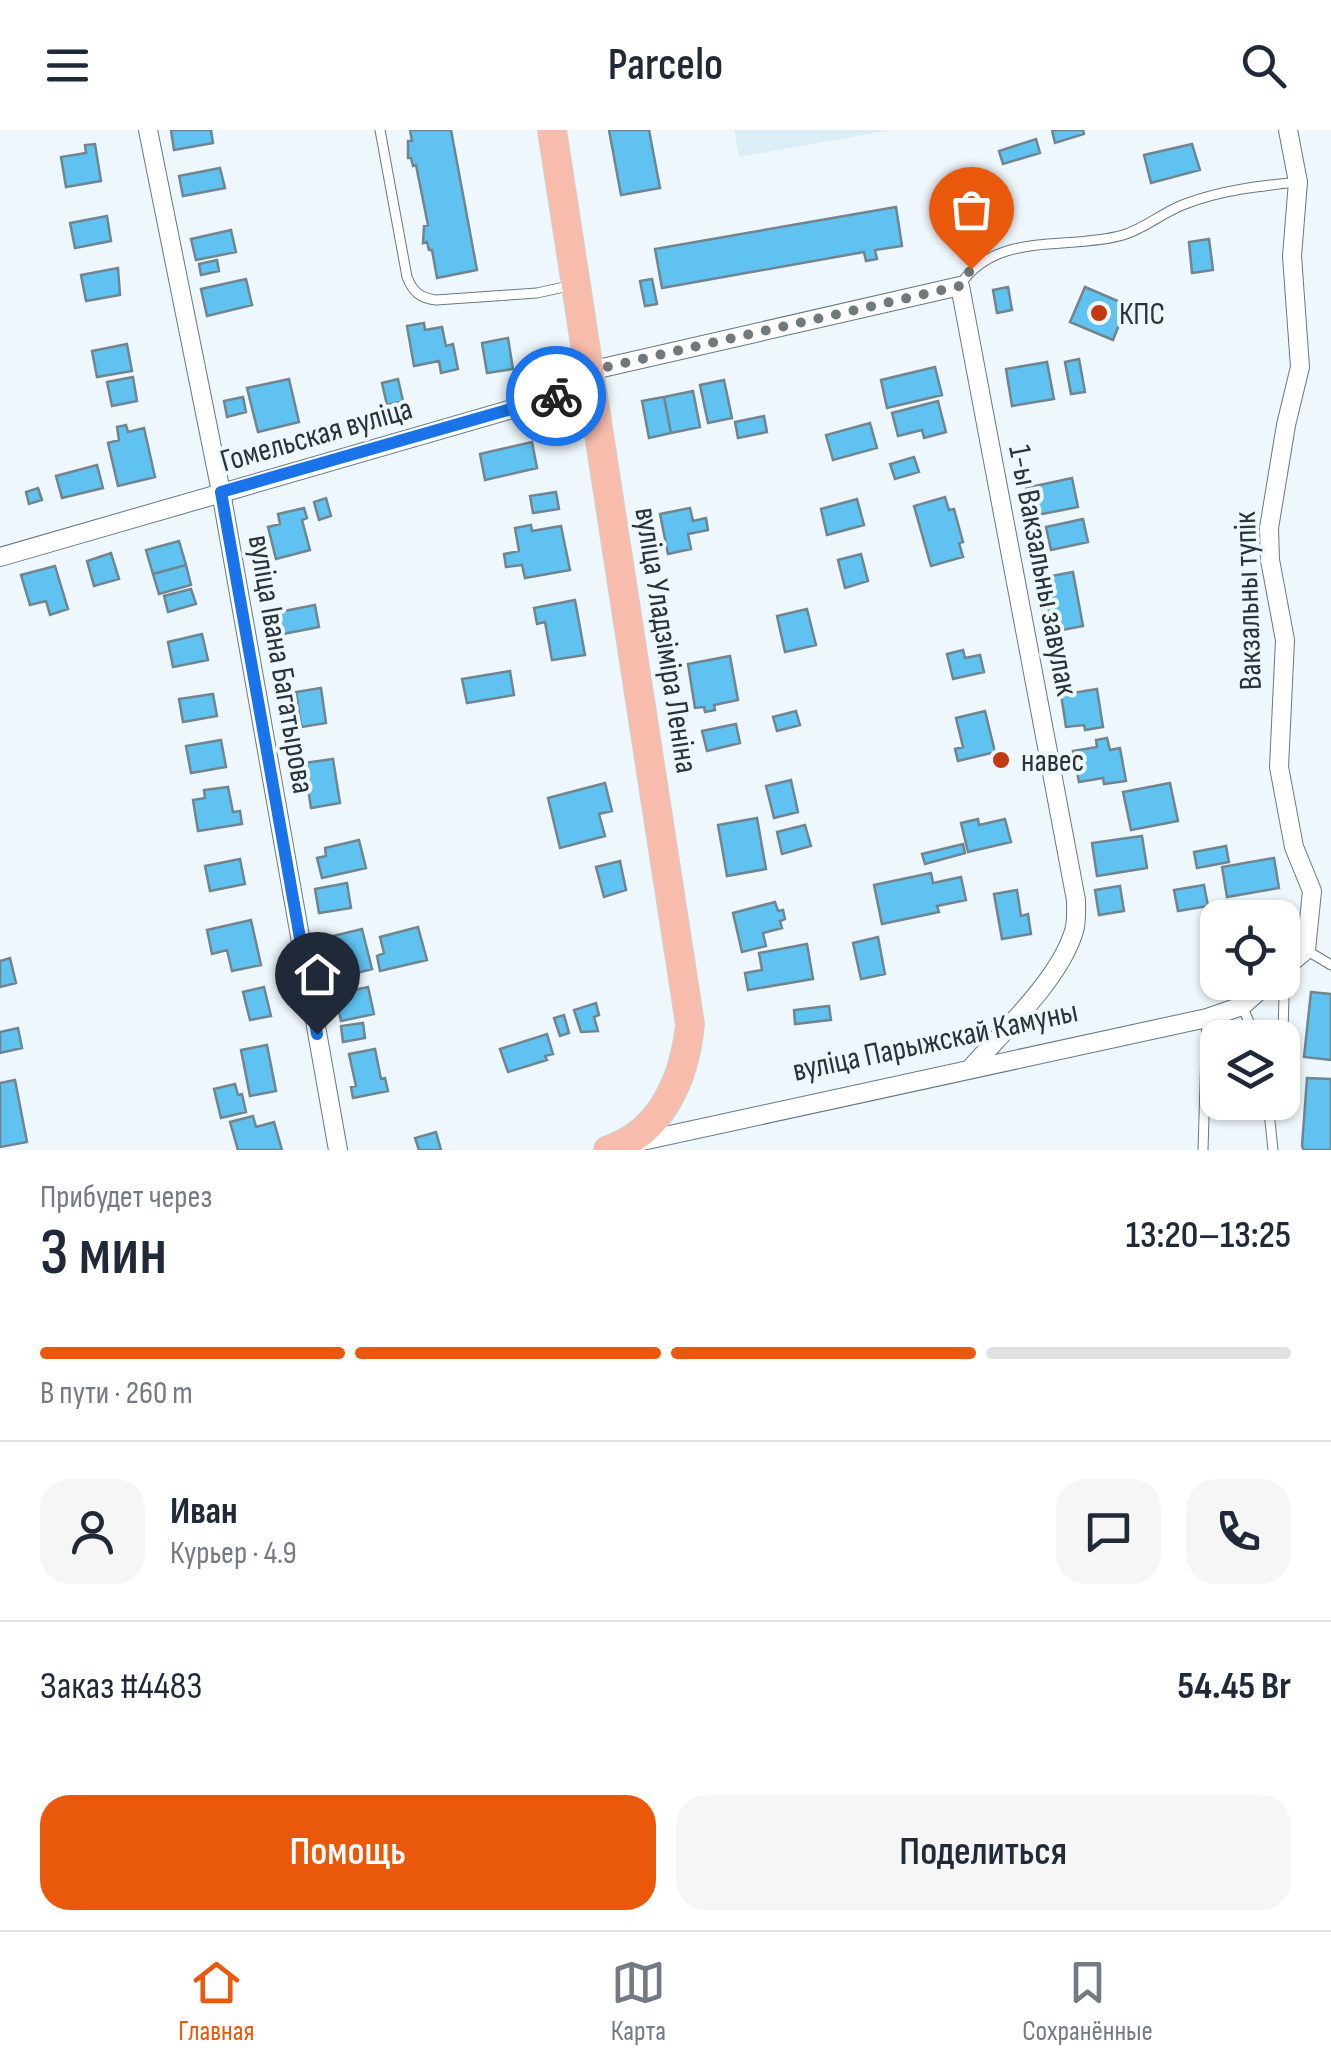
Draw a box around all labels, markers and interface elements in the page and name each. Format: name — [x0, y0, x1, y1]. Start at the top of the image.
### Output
icon: menu — [40, 38, 95, 93]
text: Parcelo — [608, 38, 723, 93]
icon: search — [1236, 38, 1291, 93]
pin — [929, 167, 1014, 270]
icon: bag — [944, 182, 999, 237]
place label: КПС — [1119, 295, 1165, 334]
marker: КПС — [1088, 302, 1110, 324]
courier — [506, 346, 606, 446]
icon: bike — [529, 369, 584, 424]
street label: Гомельская вуліца — [216, 389, 417, 481]
street label: 1-ы Вакзальны завулак — [999, 442, 1086, 700]
street label: вуліца Уладзіміра Леніна — [625, 505, 706, 776]
street label: Вакзальны тупік — [1226, 510, 1271, 691]
street label: вуліца Івана Багатырова — [239, 532, 322, 797]
place label: навес — [1021, 742, 1084, 781]
marker: навес — [990, 749, 1012, 771]
map controls — [1200, 900, 1300, 1120]
button: locate — [1200, 900, 1300, 1000]
pin — [275, 932, 360, 1035]
icon: home — [290, 947, 345, 1002]
street label: вуліца Парыжскай Камуны — [789, 992, 1081, 1091]
button: layers — [1200, 1020, 1300, 1120]
text: Прибудет через — [40, 1178, 212, 1217]
text: 13:20–13:25 — [1126, 1213, 1291, 1258]
text: 3 мин — [40, 1215, 167, 1293]
text: В пути · 260 m — [40, 1374, 193, 1413]
button: person — [40, 1479, 145, 1584]
button: chat — [1056, 1479, 1161, 1584]
button: phone — [1186, 1479, 1291, 1584]
text: Иван — [170, 1489, 238, 1534]
text: Курьер · 4.9 — [170, 1534, 297, 1573]
text: Заказ #4483 — [40, 1664, 202, 1709]
text: 54.45 Br — [1178, 1664, 1291, 1709]
button: Помощь — [40, 1795, 656, 1910]
button: Поделиться — [676, 1795, 1291, 1910]
tab: Главная — [178, 1955, 255, 2048]
tab: Карта — [611, 1955, 666, 2048]
tab: Сохранённые — [1022, 1955, 1153, 2048]

